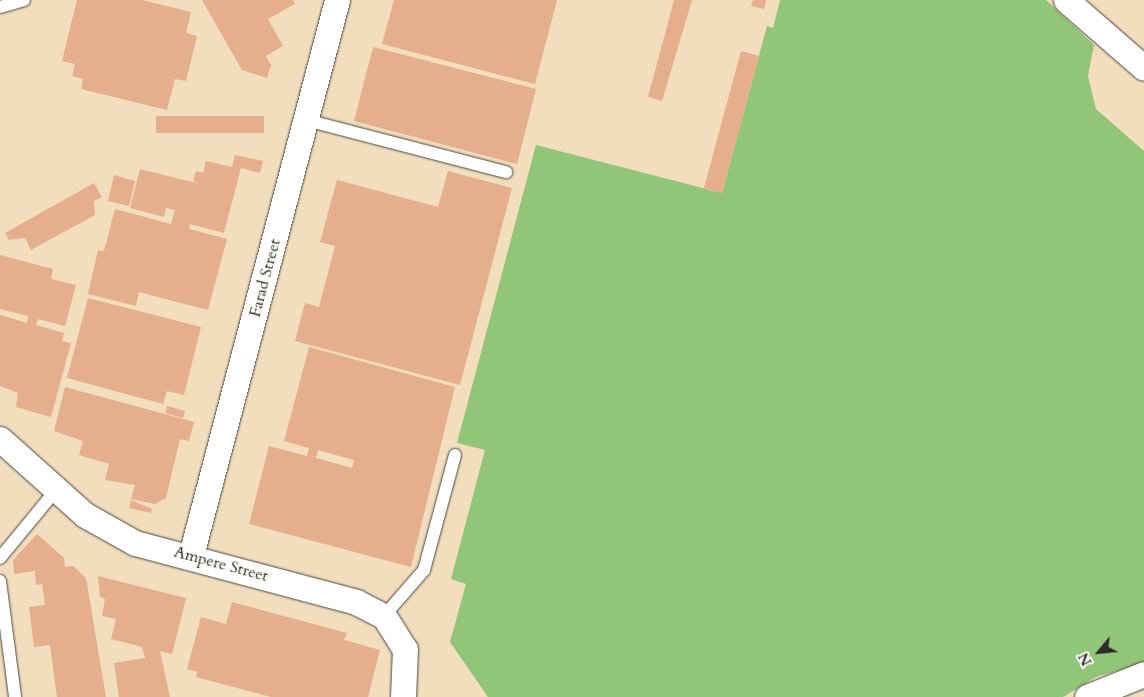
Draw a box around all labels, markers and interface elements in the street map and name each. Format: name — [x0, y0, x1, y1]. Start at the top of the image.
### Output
street label: Farad Street — [245, 237, 285, 319]
street label: Ampere Street — [172, 542, 270, 586]
north arrow — [1074, 627, 1124, 677]
text: N — [1074, 649, 1097, 669]

